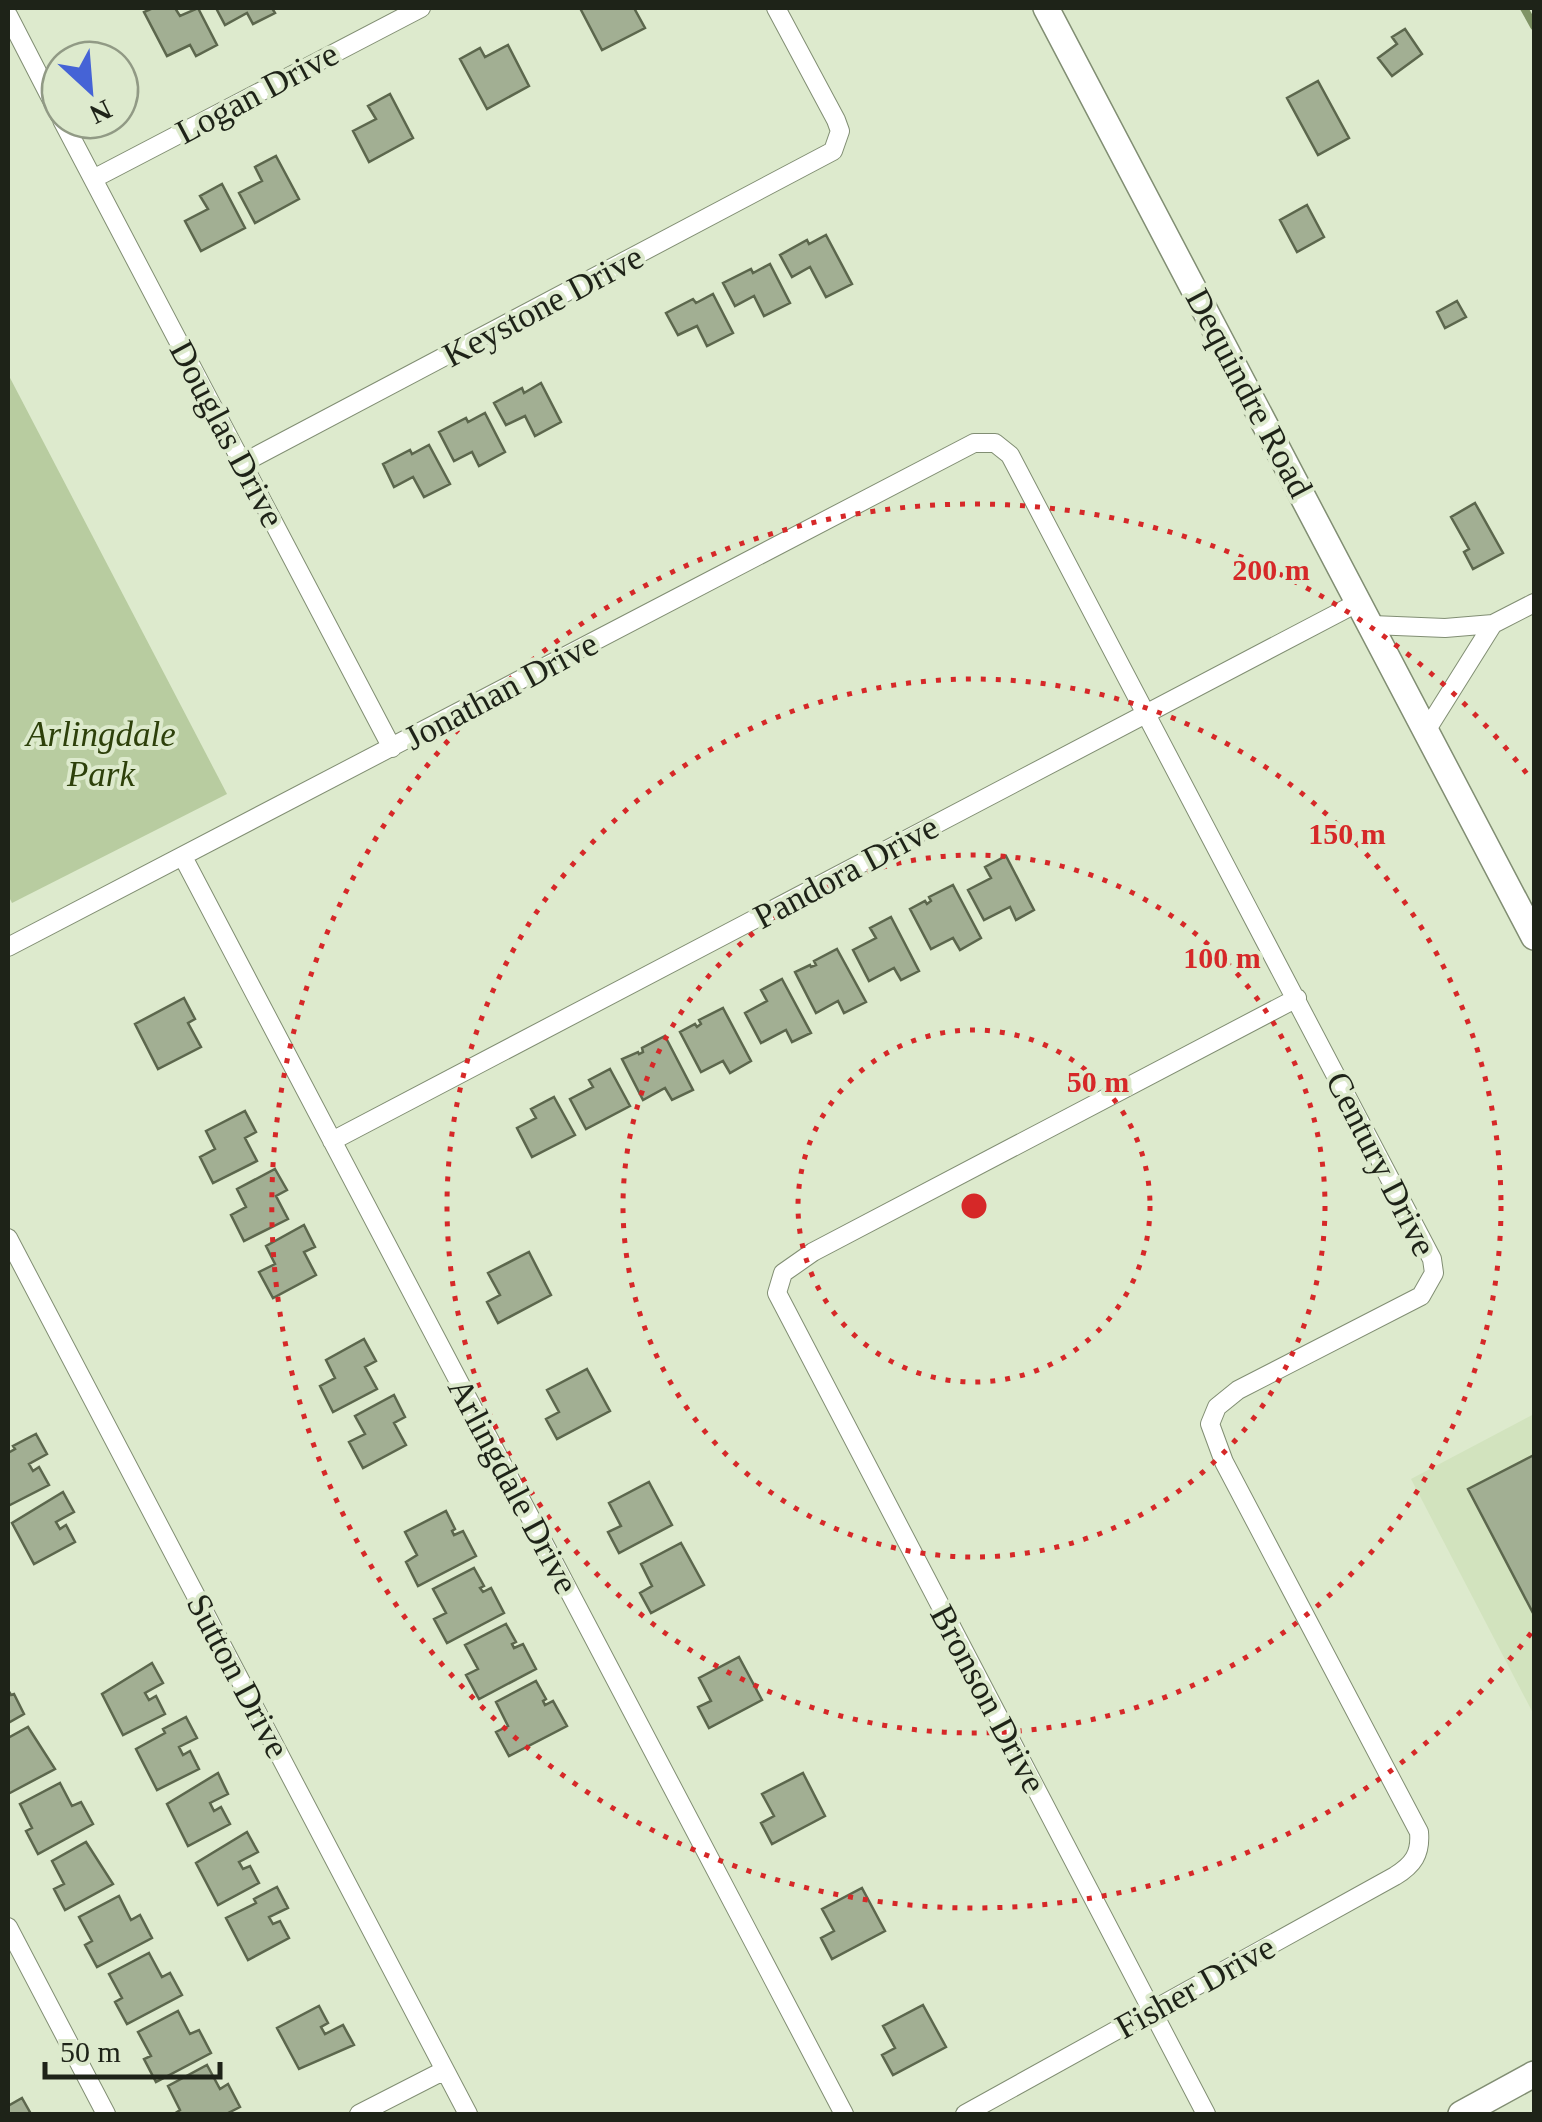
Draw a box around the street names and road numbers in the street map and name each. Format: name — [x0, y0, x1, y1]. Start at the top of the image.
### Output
street label: Logan Drive — [169, 34, 345, 152]
street label: Keystone Drive — [436, 237, 650, 375]
street label: Dequindre Road — [1178, 282, 1321, 504]
street label: Douglas Drive — [162, 334, 292, 534]
street label: Jonathan Drive — [398, 624, 604, 758]
street label: Pandora Drive — [747, 807, 945, 937]
street label: Century Drive — [1318, 1066, 1444, 1262]
street label: Arlingdale Drive — [440, 1372, 586, 1600]
street label: Sutton Drive — [179, 1587, 297, 1765]
street label: Bronson Drive — [922, 1598, 1054, 1800]
street label: Fisher Drive — [1109, 1927, 1281, 2047]

